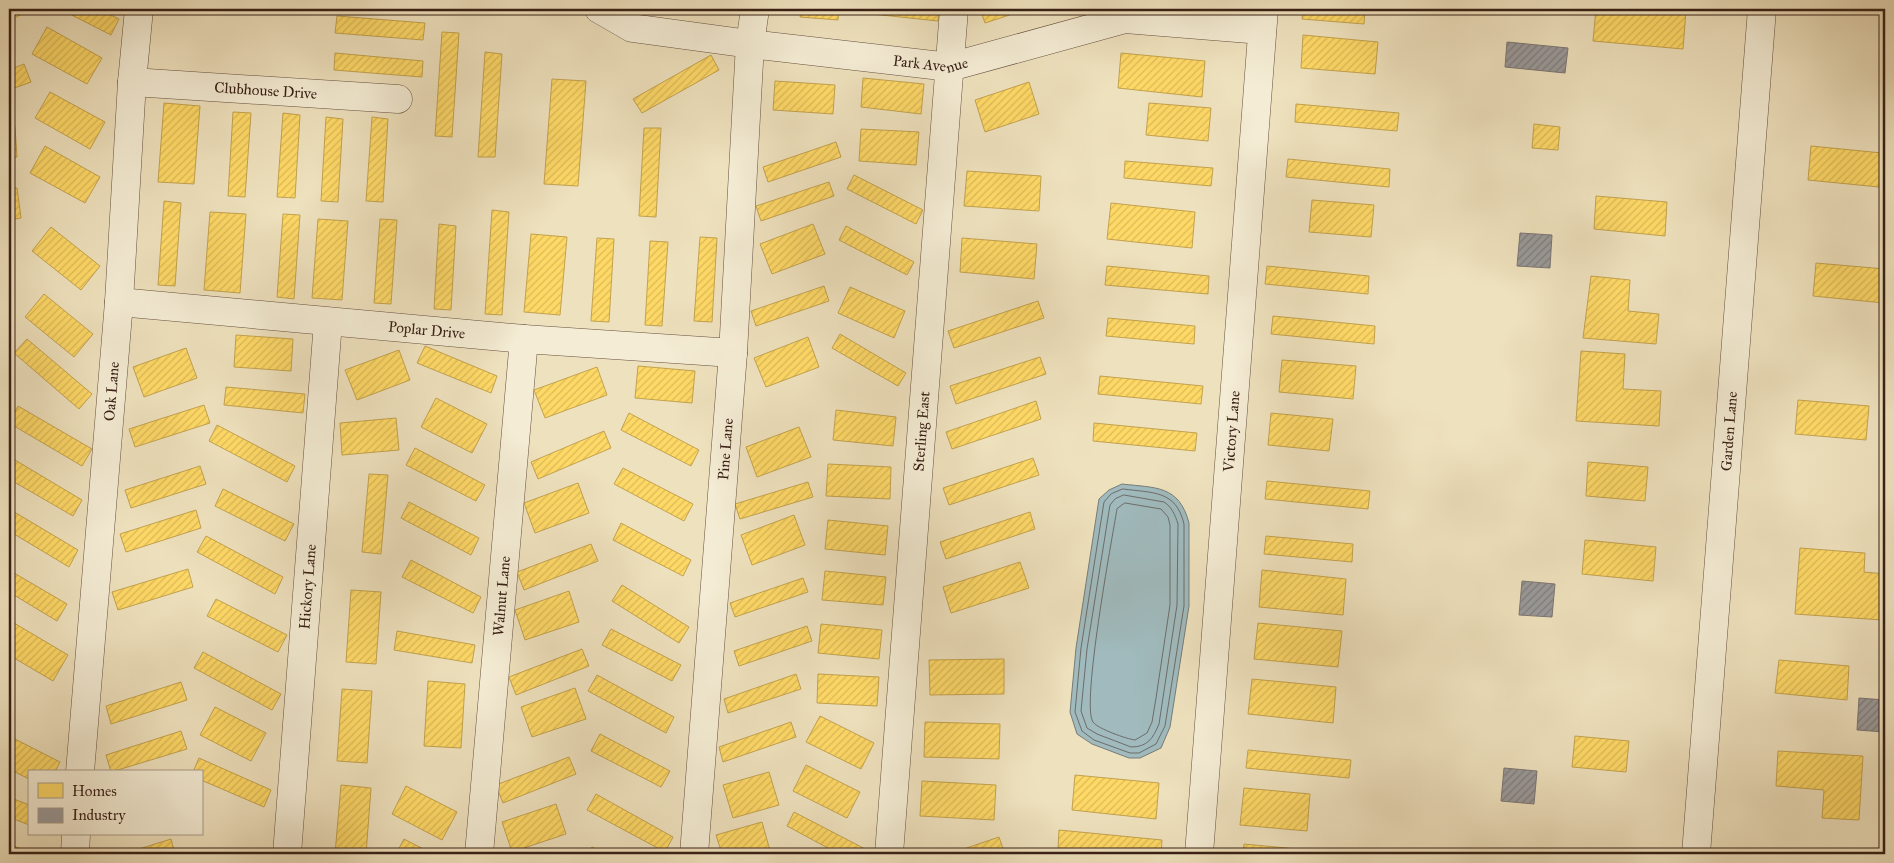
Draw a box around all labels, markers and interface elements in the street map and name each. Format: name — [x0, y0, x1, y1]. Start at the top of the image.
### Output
street label: Park Avenue — [892, 52, 970, 77]
street label: Clubhouse Drive — [214, 78, 318, 103]
street label: Poplar Drive — [387, 318, 466, 343]
street label: Oak Lane — [100, 361, 123, 422]
street label: Sterling East — [909, 390, 934, 472]
street label: Victory Lane — [1219, 390, 1244, 474]
street label: Garden Lane — [1717, 391, 1741, 472]
street label: Pine Lane — [714, 418, 737, 481]
street label: Hickory Lane — [295, 543, 320, 630]
street label: Walnut Lane — [489, 555, 514, 637]
legend — [28, 770, 202, 836]
text: Homes — [72, 782, 117, 800]
text: Industry — [72, 806, 126, 824]

